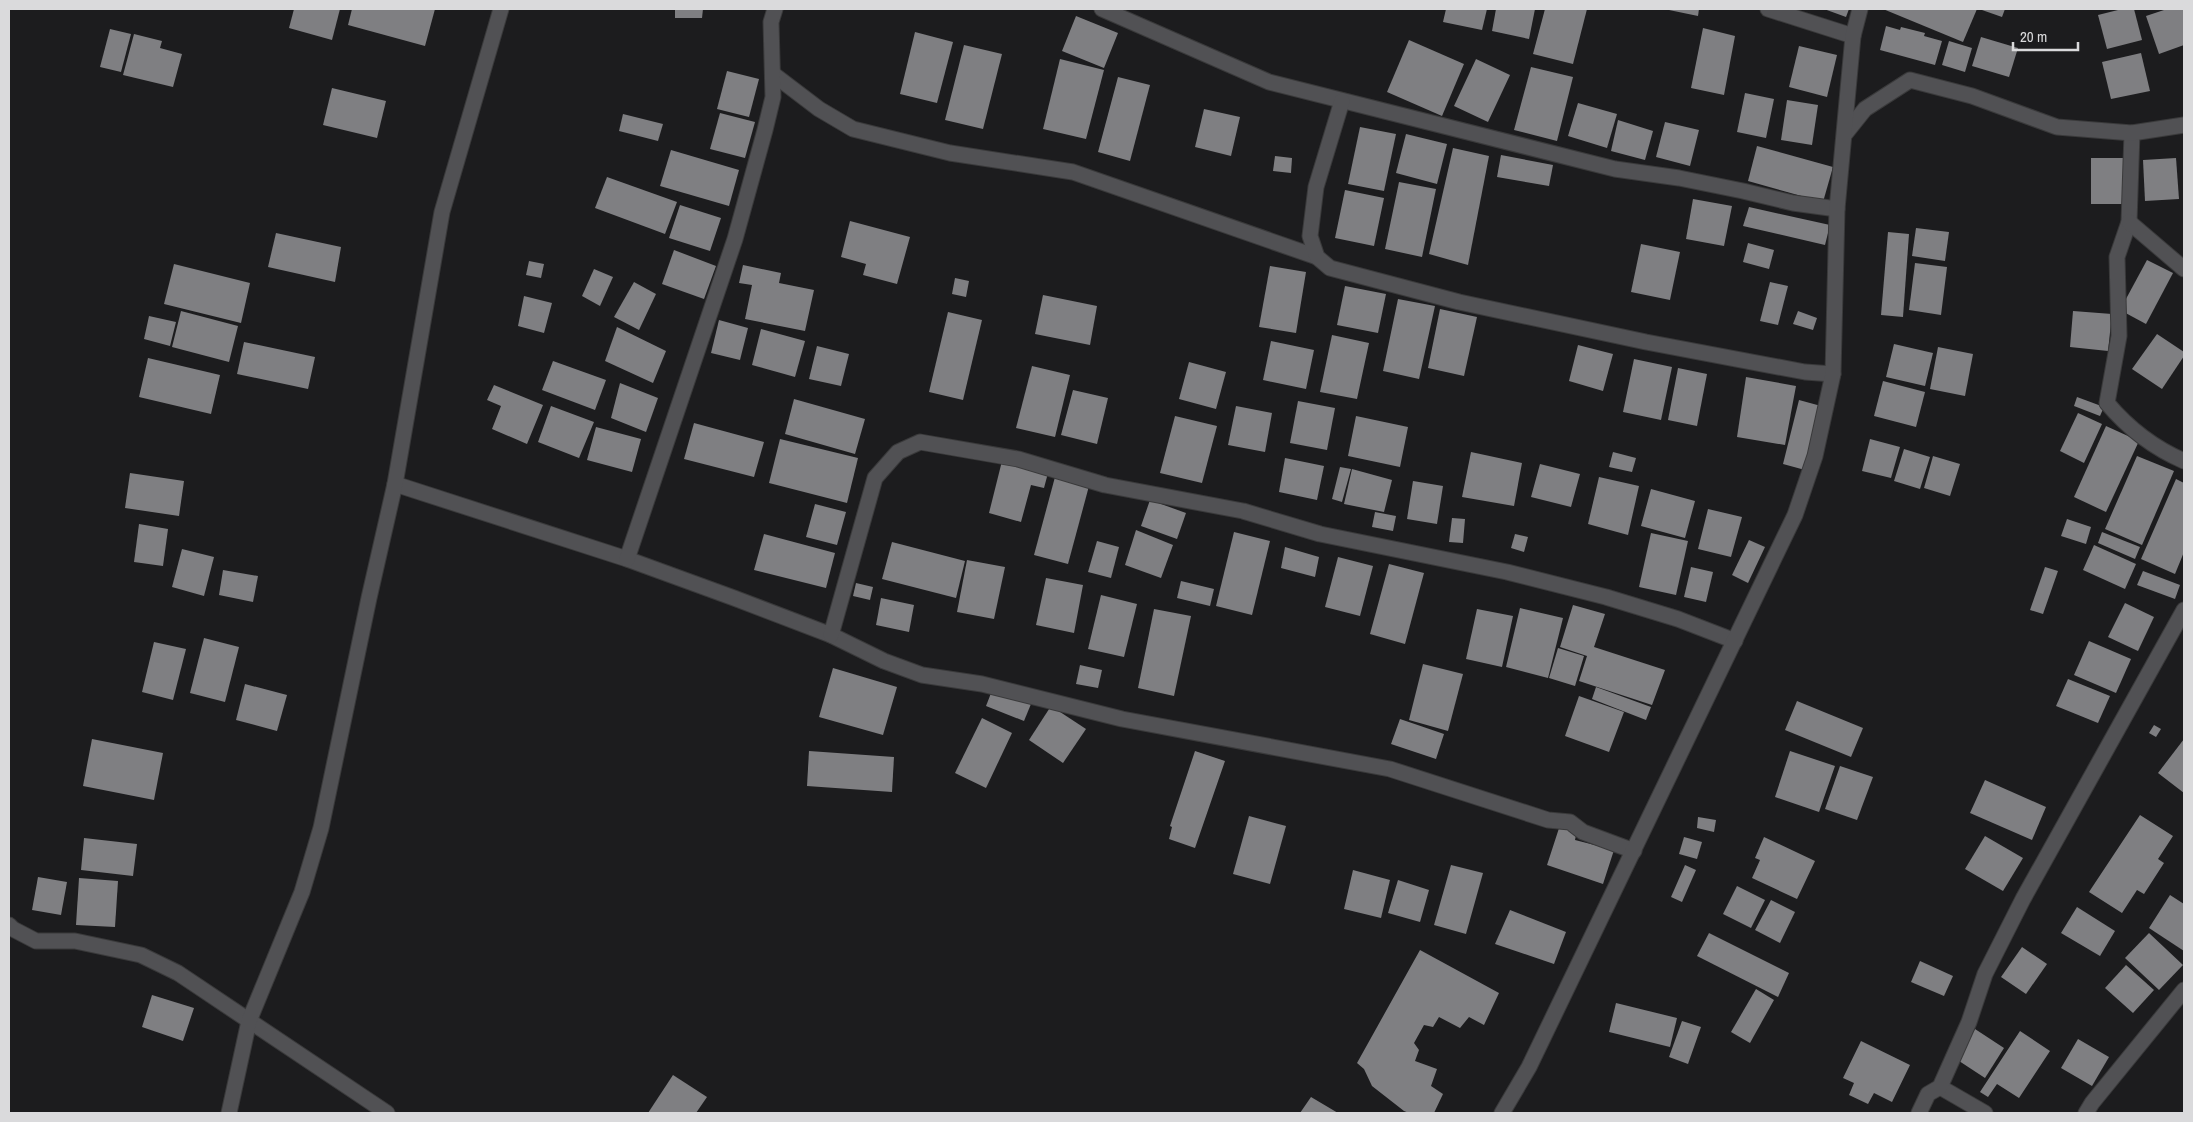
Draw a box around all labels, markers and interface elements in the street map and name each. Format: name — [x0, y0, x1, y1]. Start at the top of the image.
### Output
scale bar — [2013, 20, 2078, 52]
text: 20 m — [2020, 26, 2047, 47]

